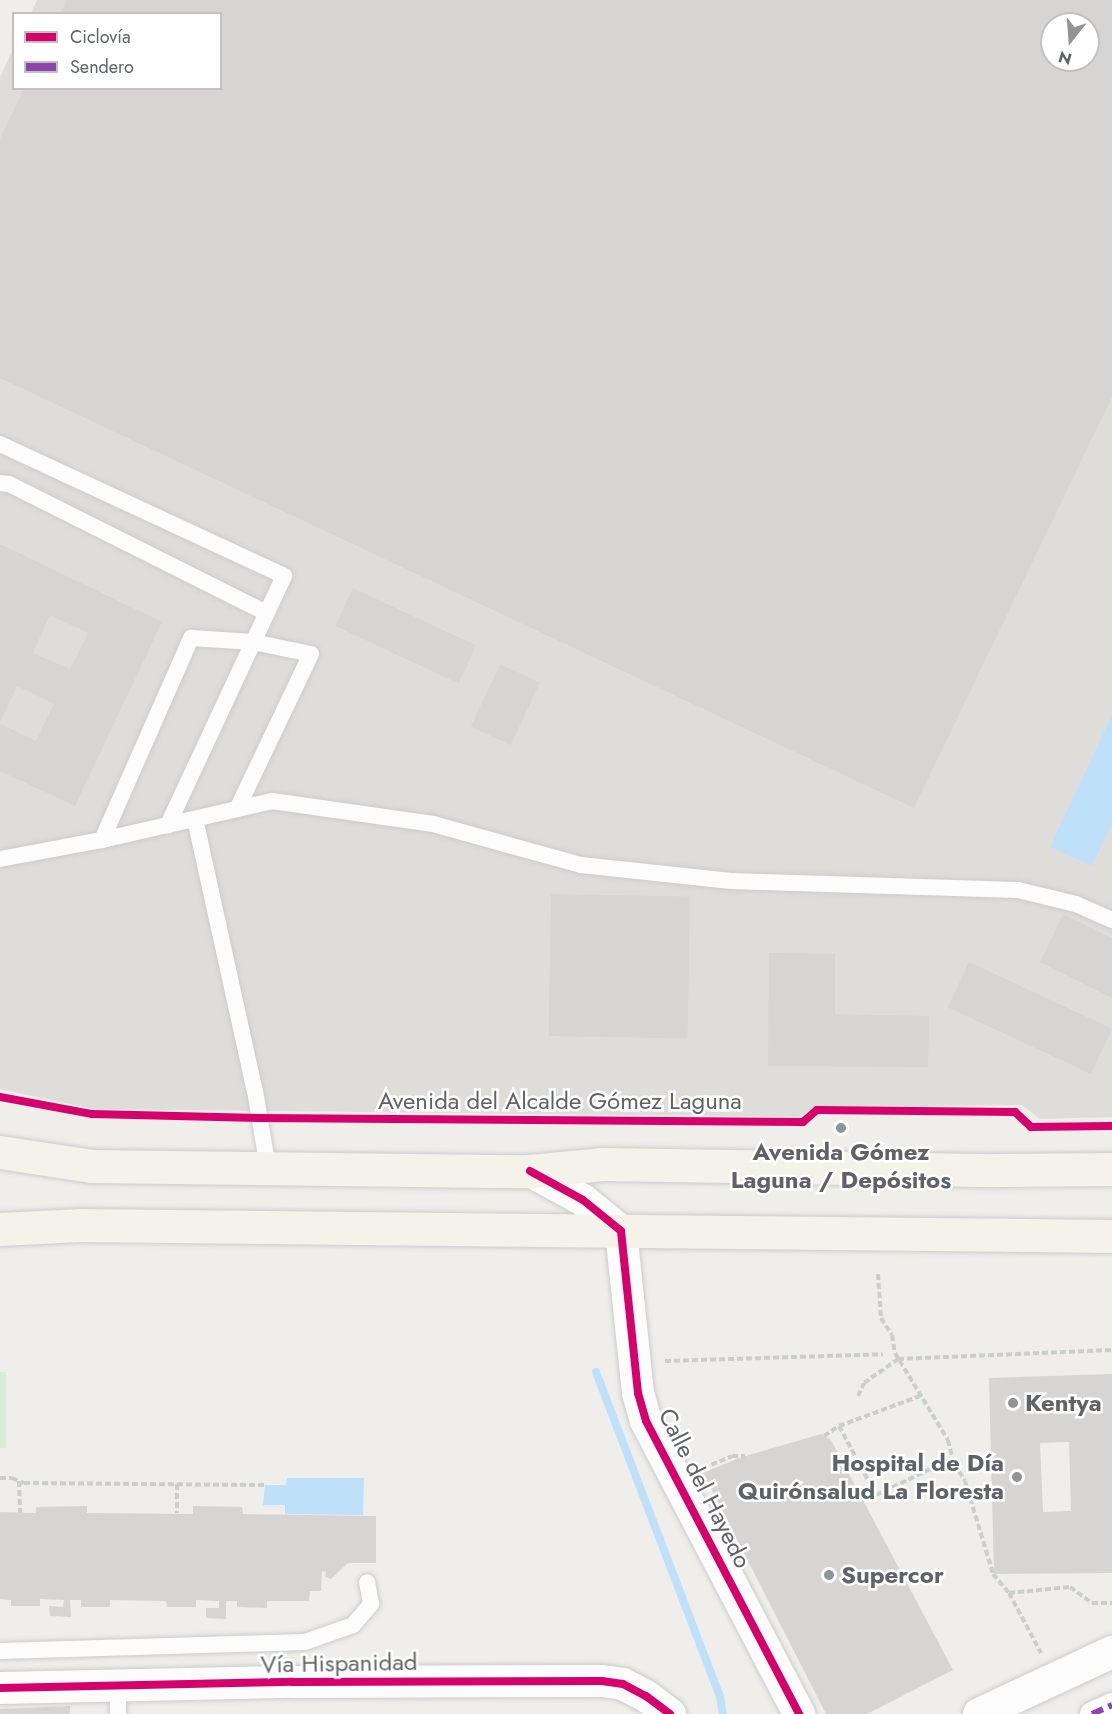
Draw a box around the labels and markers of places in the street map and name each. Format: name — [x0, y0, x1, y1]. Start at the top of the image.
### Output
marker: Avenida Gómez Laguna / Depósitos — [834, 1121, 848, 1135]
place label: Avenida Gómez Laguna / Depósitos — [731, 1138, 951, 1194]
place label: Kentya — [1025, 1389, 1102, 1417]
marker: Kentya — [1006, 1396, 1020, 1410]
place label: Hospital de Día Quirónsalud La Floresta — [738, 1449, 1004, 1505]
marker: Hospital de Día Quirónsalud La Floresta — [1008, 1468, 1026, 1486]
place label: Supercor — [841, 1561, 944, 1589]
marker: Supercor — [822, 1568, 836, 1582]

